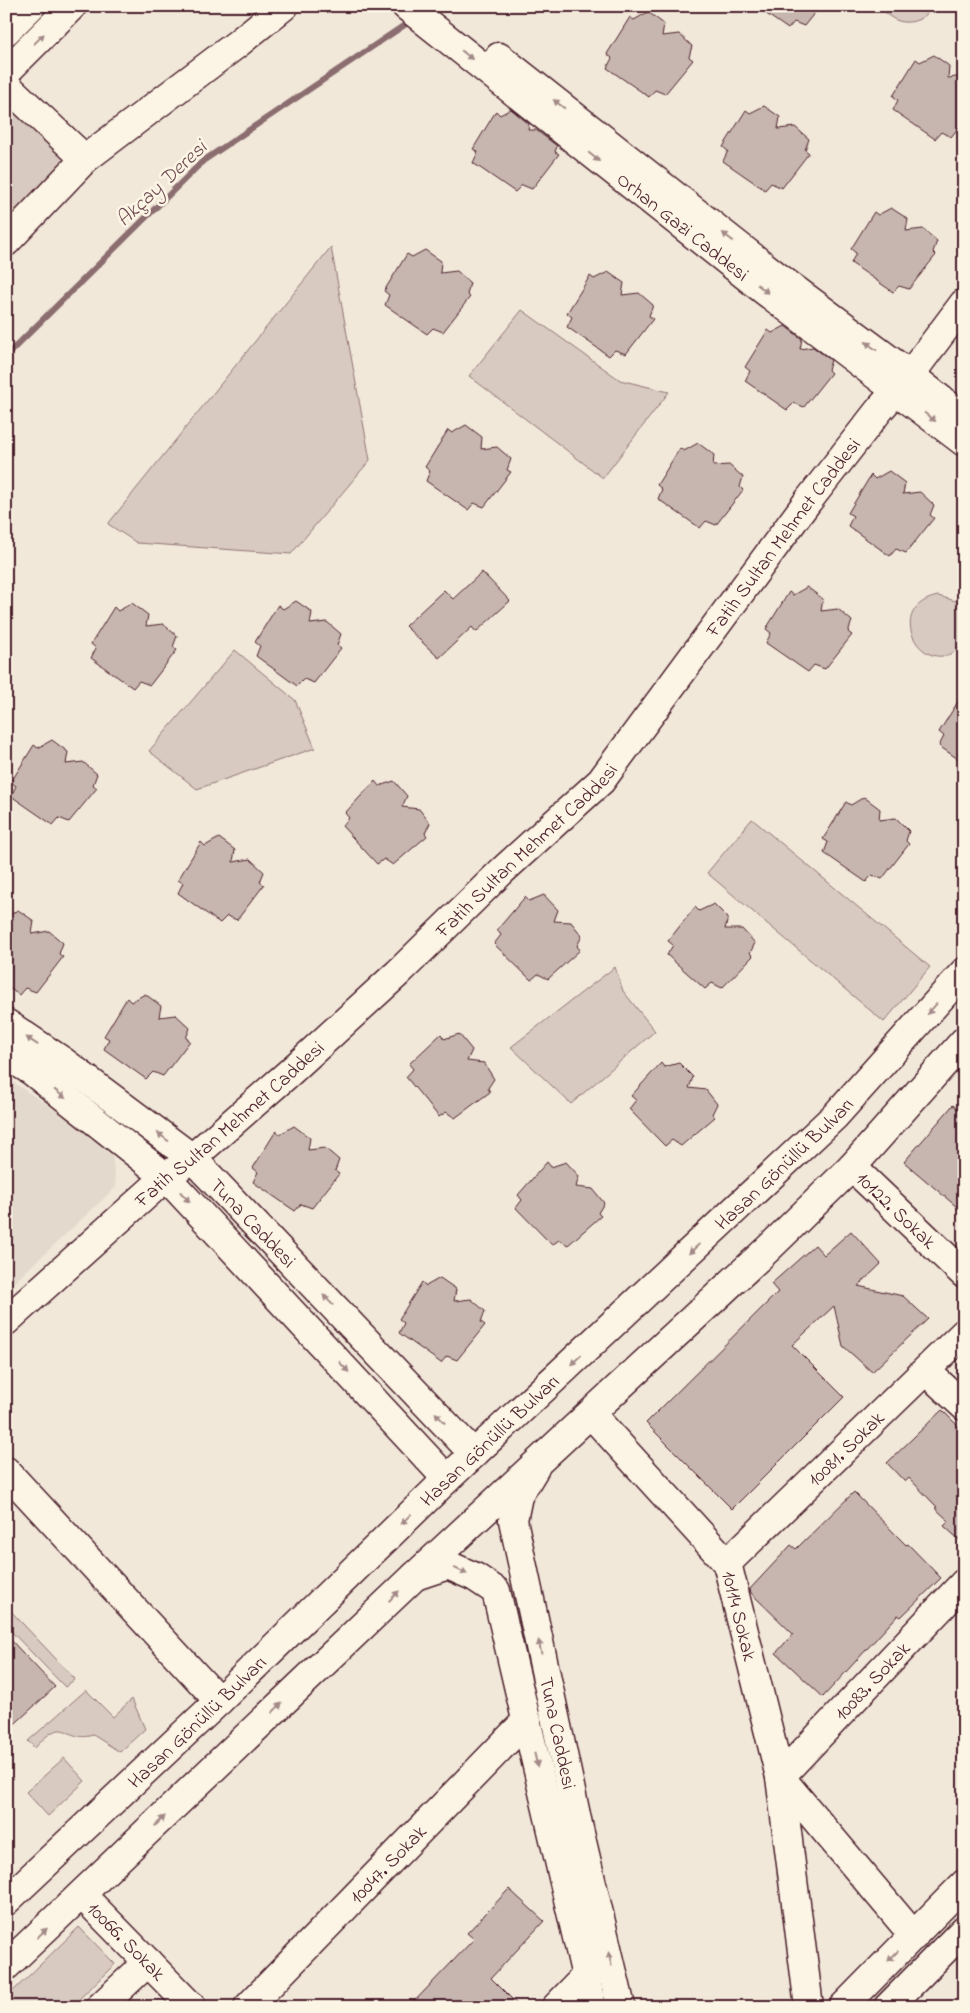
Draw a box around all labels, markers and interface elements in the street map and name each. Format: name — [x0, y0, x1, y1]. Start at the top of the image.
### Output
one-way arrow — [33, 33, 45, 45]
one-way arrow — [460, 50, 473, 61]
one-way arrow — [553, 98, 566, 109]
water label: Akçay Deresi — [110, 133, 216, 235]
one-way arrow — [587, 151, 600, 162]
street label: Orhan Gazi Caddesi — [609, 166, 754, 290]
one-way arrow — [722, 231, 735, 242]
one-way arrow — [756, 284, 769, 295]
one-way arrow — [864, 341, 878, 351]
one-way arrow — [923, 411, 936, 422]
street label: Fatih Sultan Mehmet Caddesi — [699, 433, 869, 645]
street label: Fatih Sultan Mehmet Caddesi — [429, 758, 626, 946]
one-way arrow — [926, 1003, 938, 1015]
street label: Fatih Sultan Mehmet Caddesi — [129, 1035, 332, 1216]
one-way arrow — [26, 1036, 39, 1046]
one-way arrow — [53, 1088, 66, 1099]
street label: Hasan Gönüllü Bulvarı — [709, 1092, 862, 1238]
one-way arrow — [156, 1132, 170, 1142]
street label: 10122. Sokak — [848, 1166, 942, 1257]
street label: Tuna Caddesi — [202, 1173, 302, 1276]
one-way arrow — [179, 1191, 191, 1203]
one-way arrow — [689, 1243, 701, 1255]
one-way arrow — [323, 1294, 335, 1306]
one-way arrow — [570, 1354, 582, 1366]
one-way arrow — [338, 1360, 350, 1372]
street label: Hasan Gönüllü Bulvarı — [415, 1369, 567, 1515]
street label: 10081. Sokak — [802, 1405, 892, 1494]
one-way arrow — [434, 1412, 446, 1424]
one-way arrow — [400, 1512, 412, 1524]
one-way arrow — [454, 1567, 468, 1575]
street label: 10114 Sokak — [712, 1568, 763, 1665]
one-way arrow — [388, 1590, 400, 1602]
street label: 10083. Sokak — [829, 1636, 918, 1728]
one-way arrow — [536, 1640, 544, 1655]
street label: Hasan Gönüllü Bulvarı — [122, 1650, 275, 1796]
street label: Tuna Caddesi — [530, 1674, 582, 1792]
one-way arrow — [271, 1702, 283, 1714]
one-way arrow — [532, 1753, 540, 1768]
one-way arrow — [153, 1815, 165, 1827]
street label: 10047. Sokak — [344, 1819, 435, 1911]
street label: 10066. Sokak — [79, 1896, 171, 1989]
one-way arrow — [36, 1927, 48, 1939]
one-way arrow — [887, 1950, 899, 1962]
one-way arrow — [606, 1952, 614, 1967]

